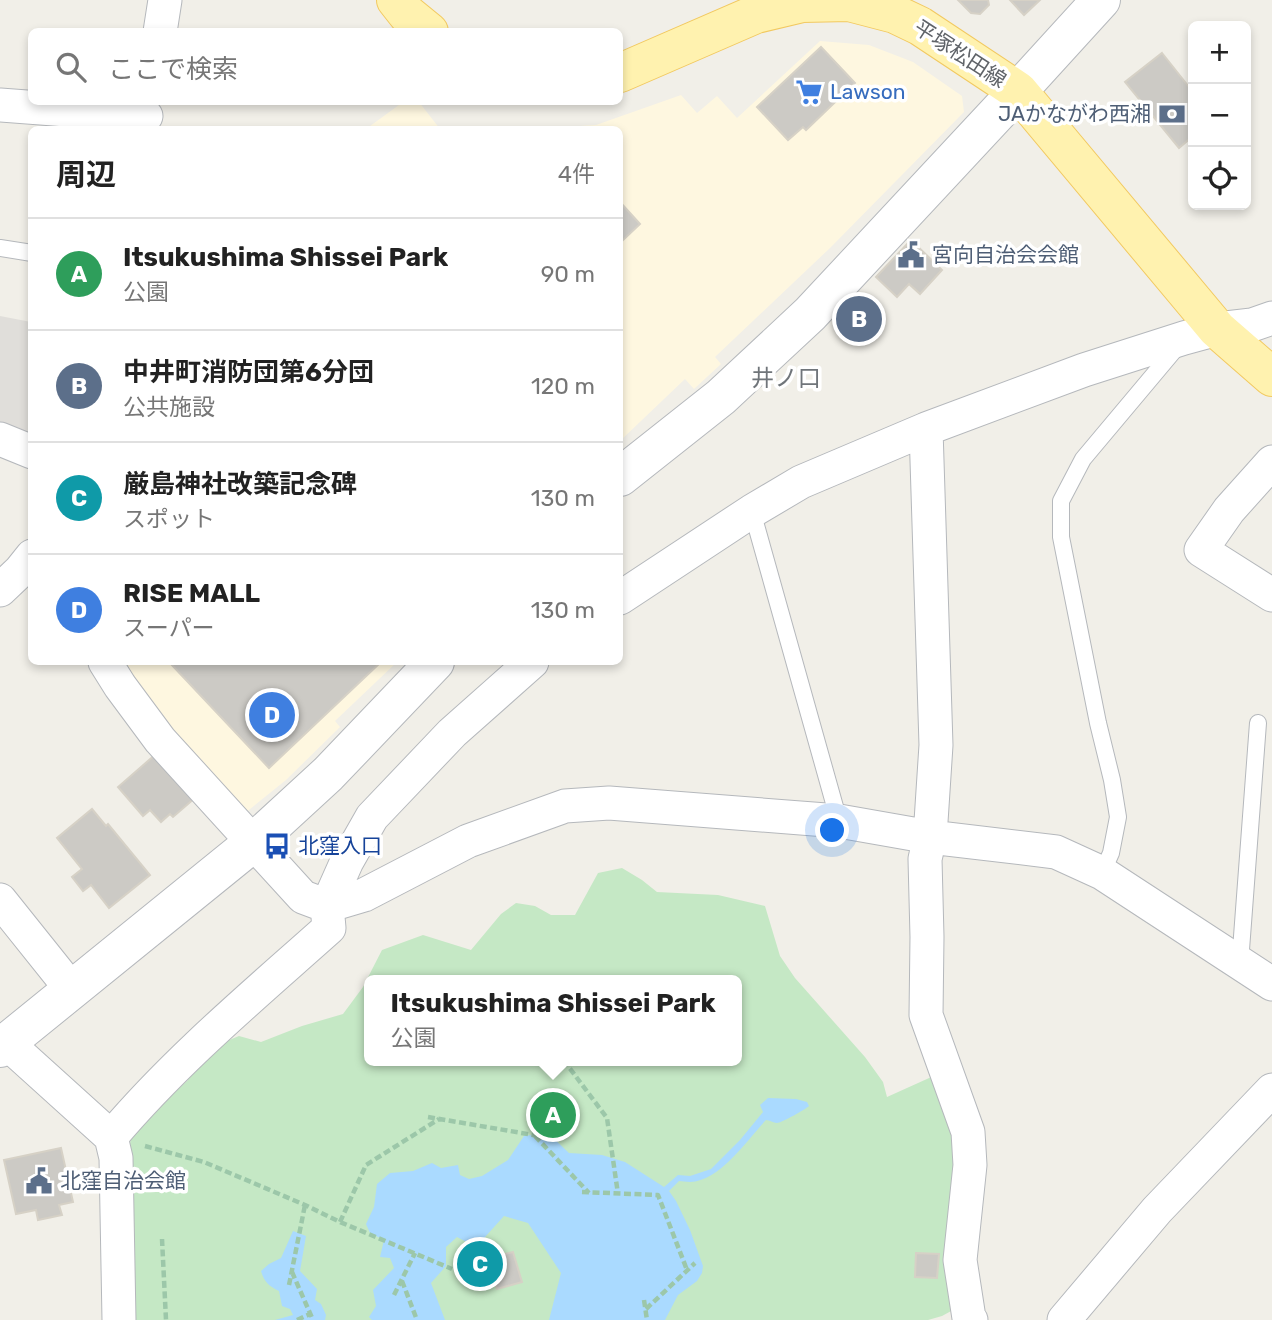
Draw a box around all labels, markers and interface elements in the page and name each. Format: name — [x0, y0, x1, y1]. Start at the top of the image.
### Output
street label: 平塚松田線 — [909, 15, 1011, 93]
map controls — [1188, 21, 1251, 210]
button: + — [1188, 21, 1251, 84]
search box — [28, 28, 623, 105]
icon: search — [52, 48, 90, 86]
text: ここで検索 — [108, 54, 238, 85]
supermarket icon: Lawson — [794, 77, 824, 107]
place label: Lawson — [830, 79, 905, 104]
button: − — [1188, 84, 1251, 147]
bank icon: JAかながわ西湘 — [1157, 99, 1187, 129]
place label: JAかながわ西湘 — [998, 101, 1151, 126]
button: locate — [1188, 147, 1251, 210]
text: 周辺 — [56, 157, 116, 193]
text: 4件 — [558, 160, 595, 188]
public building icon: 宮向自治会会館 — [896, 240, 926, 270]
text: Itsukushima Shissei Park — [123, 242, 448, 273]
place label: 宮向自治会会館 — [932, 242, 1079, 267]
text: A — [71, 260, 87, 288]
text: 90 m — [541, 260, 595, 288]
text: 公園 — [123, 278, 169, 306]
pin: B — [836, 293, 882, 345]
text: 中井町消防団第6分団 — [123, 357, 374, 388]
district label: 井ノ口 — [752, 364, 821, 392]
text: B — [71, 372, 87, 400]
text: 120 m — [531, 372, 595, 400]
text: 公共施設 — [123, 393, 215, 421]
text: 厳島神社改築記念碑 — [123, 469, 357, 500]
text: C — [71, 484, 87, 512]
text: 130 m — [531, 484, 595, 512]
text: スポット — [123, 505, 215, 533]
text: RISE MALL — [123, 578, 260, 609]
text: D — [71, 596, 87, 624]
text: 130 m — [531, 596, 595, 624]
text: スーパー — [123, 614, 215, 642]
pin: D — [249, 689, 295, 741]
your location — [815, 813, 849, 847]
bus stop icon: 北窪入口 — [262, 831, 292, 861]
place label: 北窪入口 — [298, 833, 382, 858]
popup — [364, 975, 742, 1066]
text: Itsukushima Shissei Park — [390, 988, 716, 1019]
text: 公園 — [390, 1024, 436, 1052]
pin: A — [530, 1089, 576, 1141]
public building icon: 北窪自治会館 — [24, 1166, 54, 1196]
place label: 北窪自治会館 — [60, 1168, 186, 1193]
pin: C — [457, 1238, 503, 1290]

